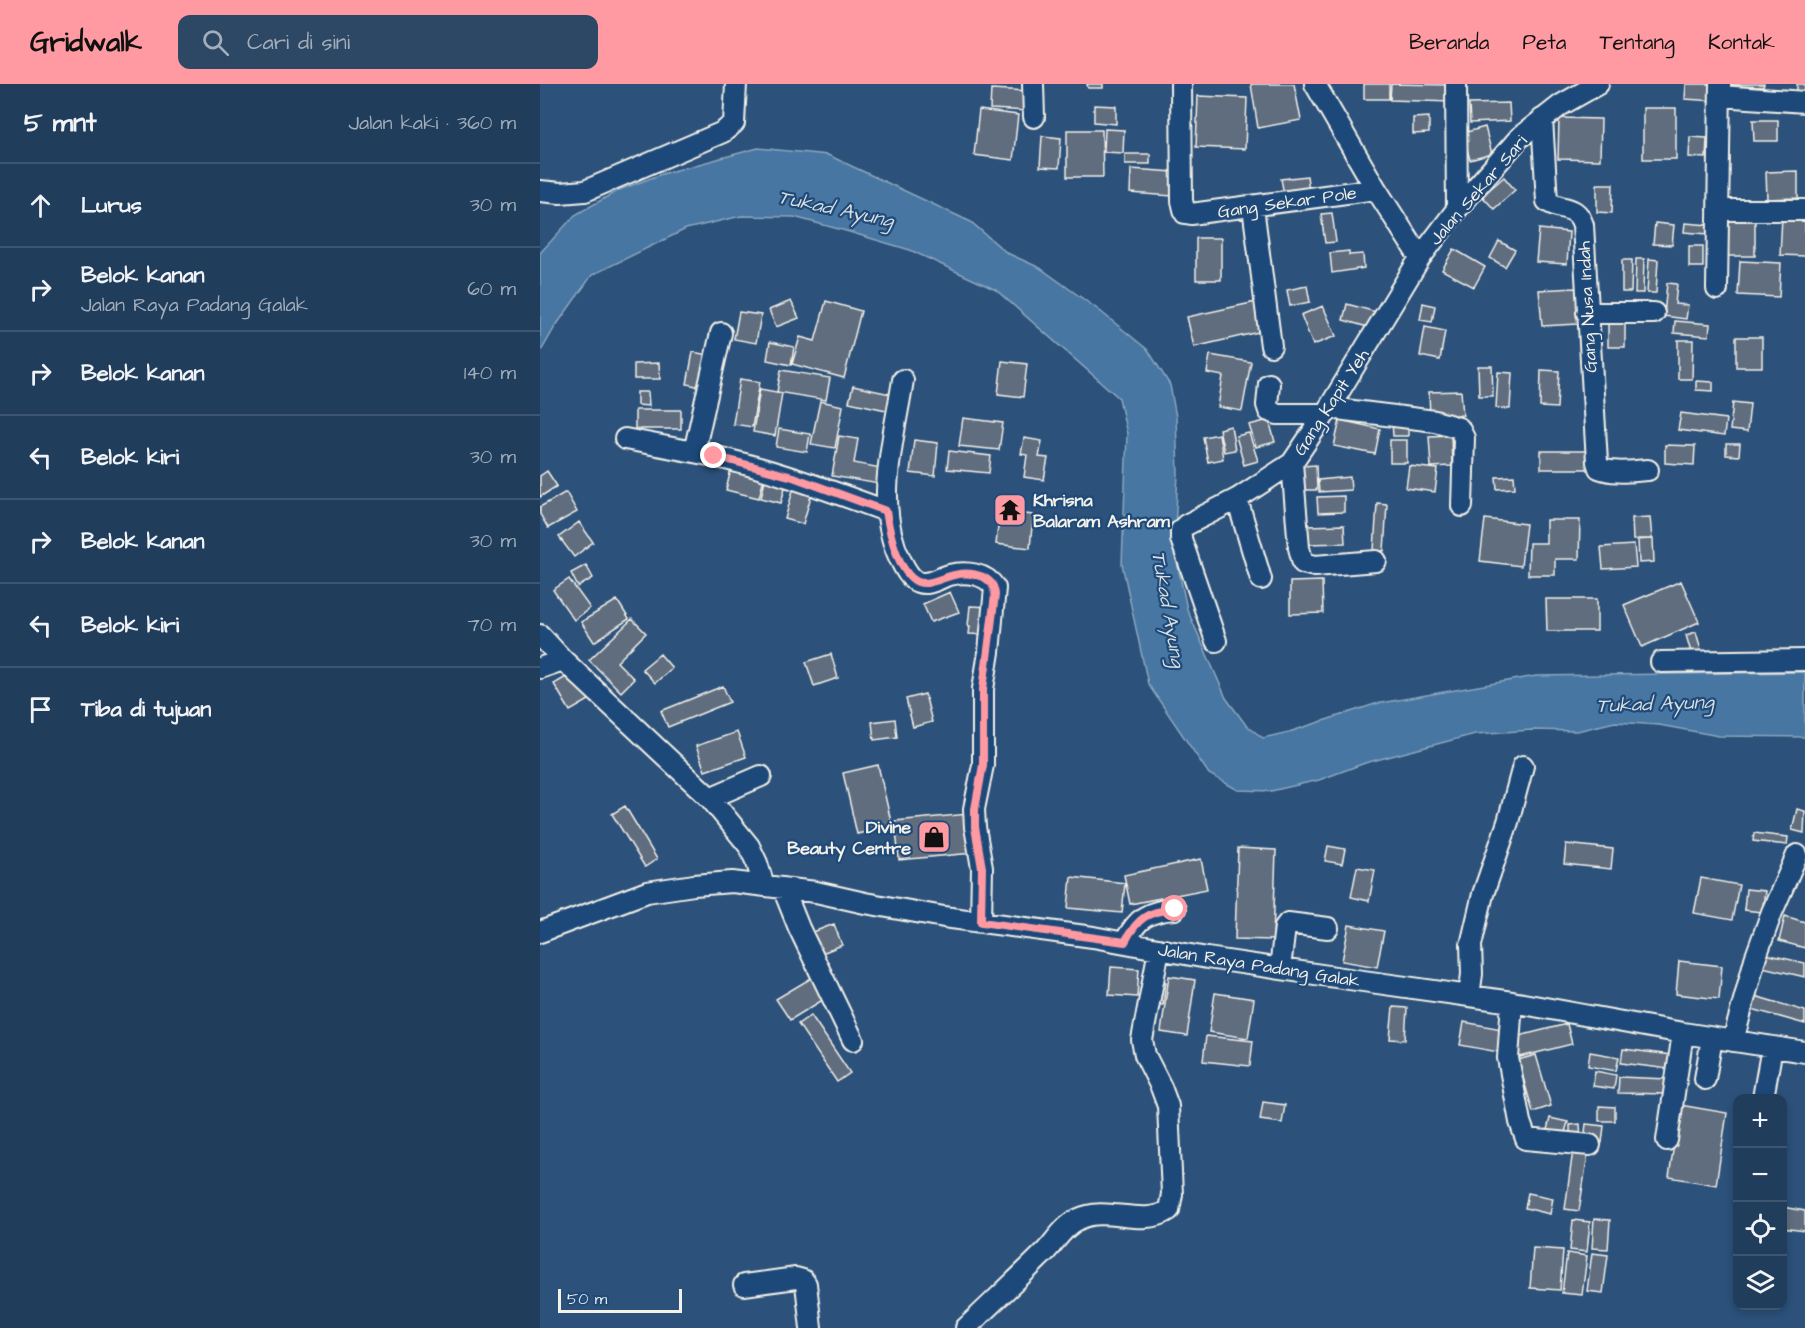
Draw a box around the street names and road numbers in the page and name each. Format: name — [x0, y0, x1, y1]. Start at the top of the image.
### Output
street label: Jalan Sekar Sari — [1423, 129, 1534, 251]
street label: Gang Sekar Pole — [1216, 180, 1358, 226]
street label: Gang Nusa Indah — [1572, 240, 1604, 374]
street label: Gang Kapit Yeh — [1288, 344, 1376, 461]
street label: Jalan Raya Padang Galak — [1156, 937, 1362, 995]

